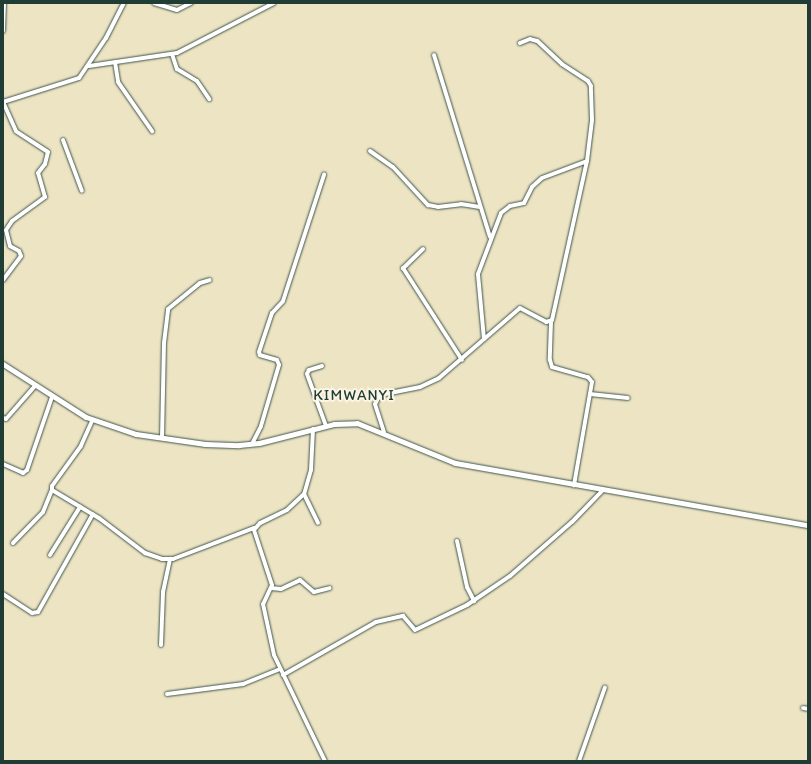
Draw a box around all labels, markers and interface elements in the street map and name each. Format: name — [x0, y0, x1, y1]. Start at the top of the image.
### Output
district label: KIMWANYI — [313, 387, 395, 405]

